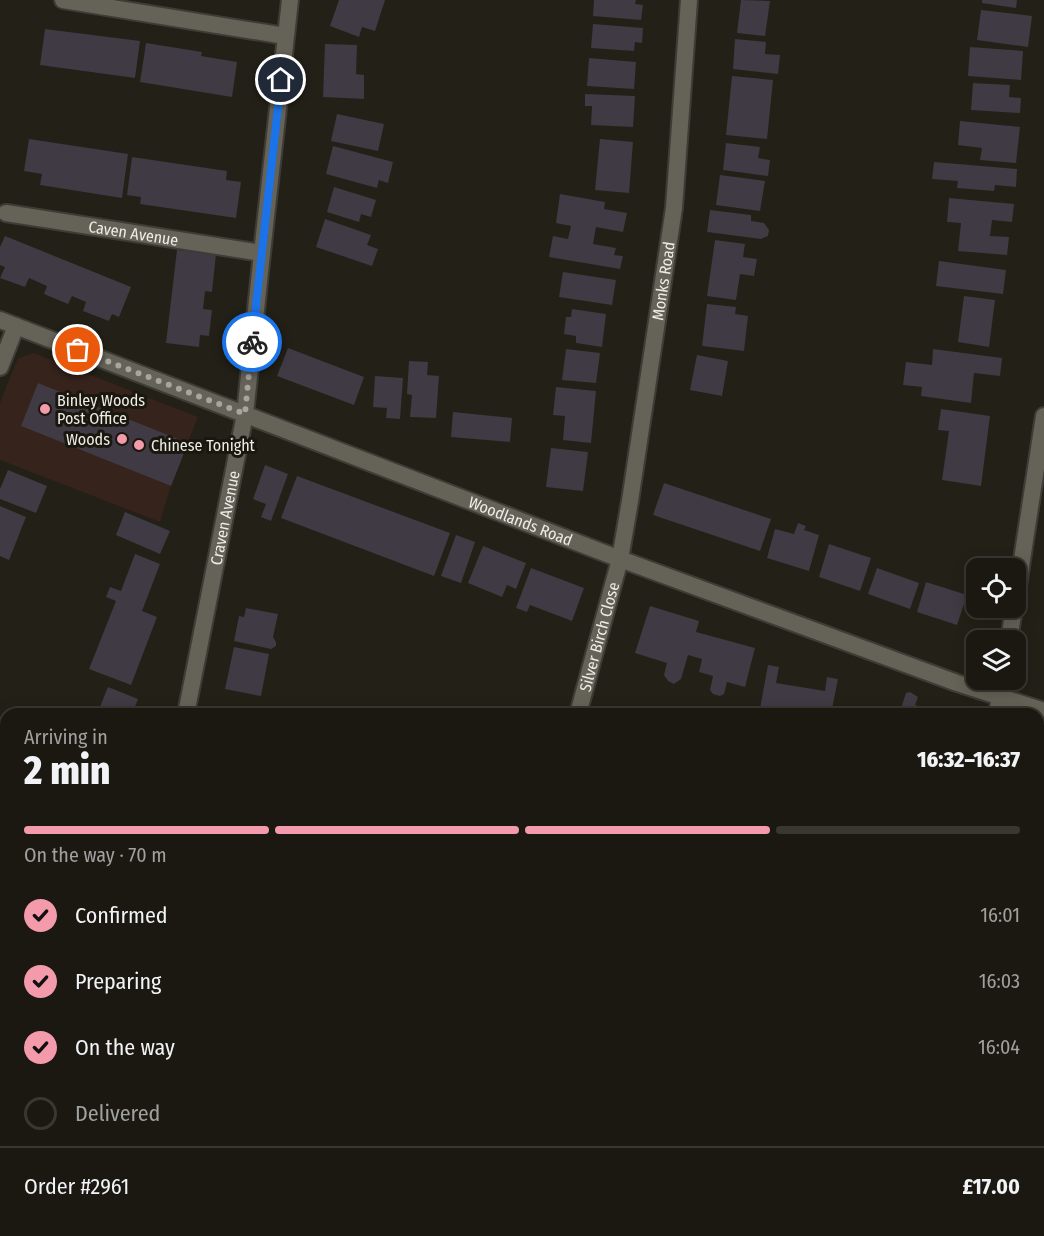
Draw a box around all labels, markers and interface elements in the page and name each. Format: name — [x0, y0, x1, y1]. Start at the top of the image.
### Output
pin — [255, 54, 306, 105]
icon: home — [264, 63, 297, 96]
street label: Caven Avenue — [87, 217, 180, 250]
street label: Monks Road — [648, 240, 679, 322]
courier — [222, 312, 282, 372]
pin — [52, 324, 103, 375]
icon: bike — [236, 326, 269, 359]
icon: bag — [61, 333, 94, 366]
place label: Binley Woods Post Office — [57, 391, 145, 428]
marker: Binley Woods Post Office — [38, 402, 52, 416]
place label: Woods — [66, 430, 110, 449]
marker: Woods — [115, 432, 129, 446]
place label: Chinese Tonight — [151, 436, 256, 455]
marker: Chinese Tonight — [132, 438, 146, 452]
street label: Craven Avenue — [207, 469, 244, 567]
street label: Woodlands Road — [466, 493, 575, 550]
map controls — [966, 558, 1026, 690]
button: locate — [966, 558, 1026, 618]
street label: Silver Birch Close — [575, 580, 623, 694]
button: layers — [966, 630, 1026, 690]
text: Arriving in — [24, 725, 108, 749]
text: 16:32–16:37 — [917, 746, 1020, 773]
text: 2 min — [24, 748, 110, 794]
text: On the way · 70 m — [24, 843, 167, 867]
icon: check — [24, 899, 57, 932]
text: Confirmed — [75, 902, 168, 929]
text: 16:01 — [980, 903, 1020, 927]
icon: check — [24, 965, 57, 998]
text: Preparing — [75, 968, 161, 995]
text: 16:03 — [979, 969, 1020, 993]
icon: check — [24, 1031, 57, 1064]
text: On the way — [75, 1034, 175, 1061]
text: 16:04 — [978, 1035, 1020, 1059]
text: Delivered — [75, 1100, 160, 1127]
text: Order #2961 — [24, 1173, 129, 1200]
text: £17.00 — [963, 1173, 1020, 1200]

